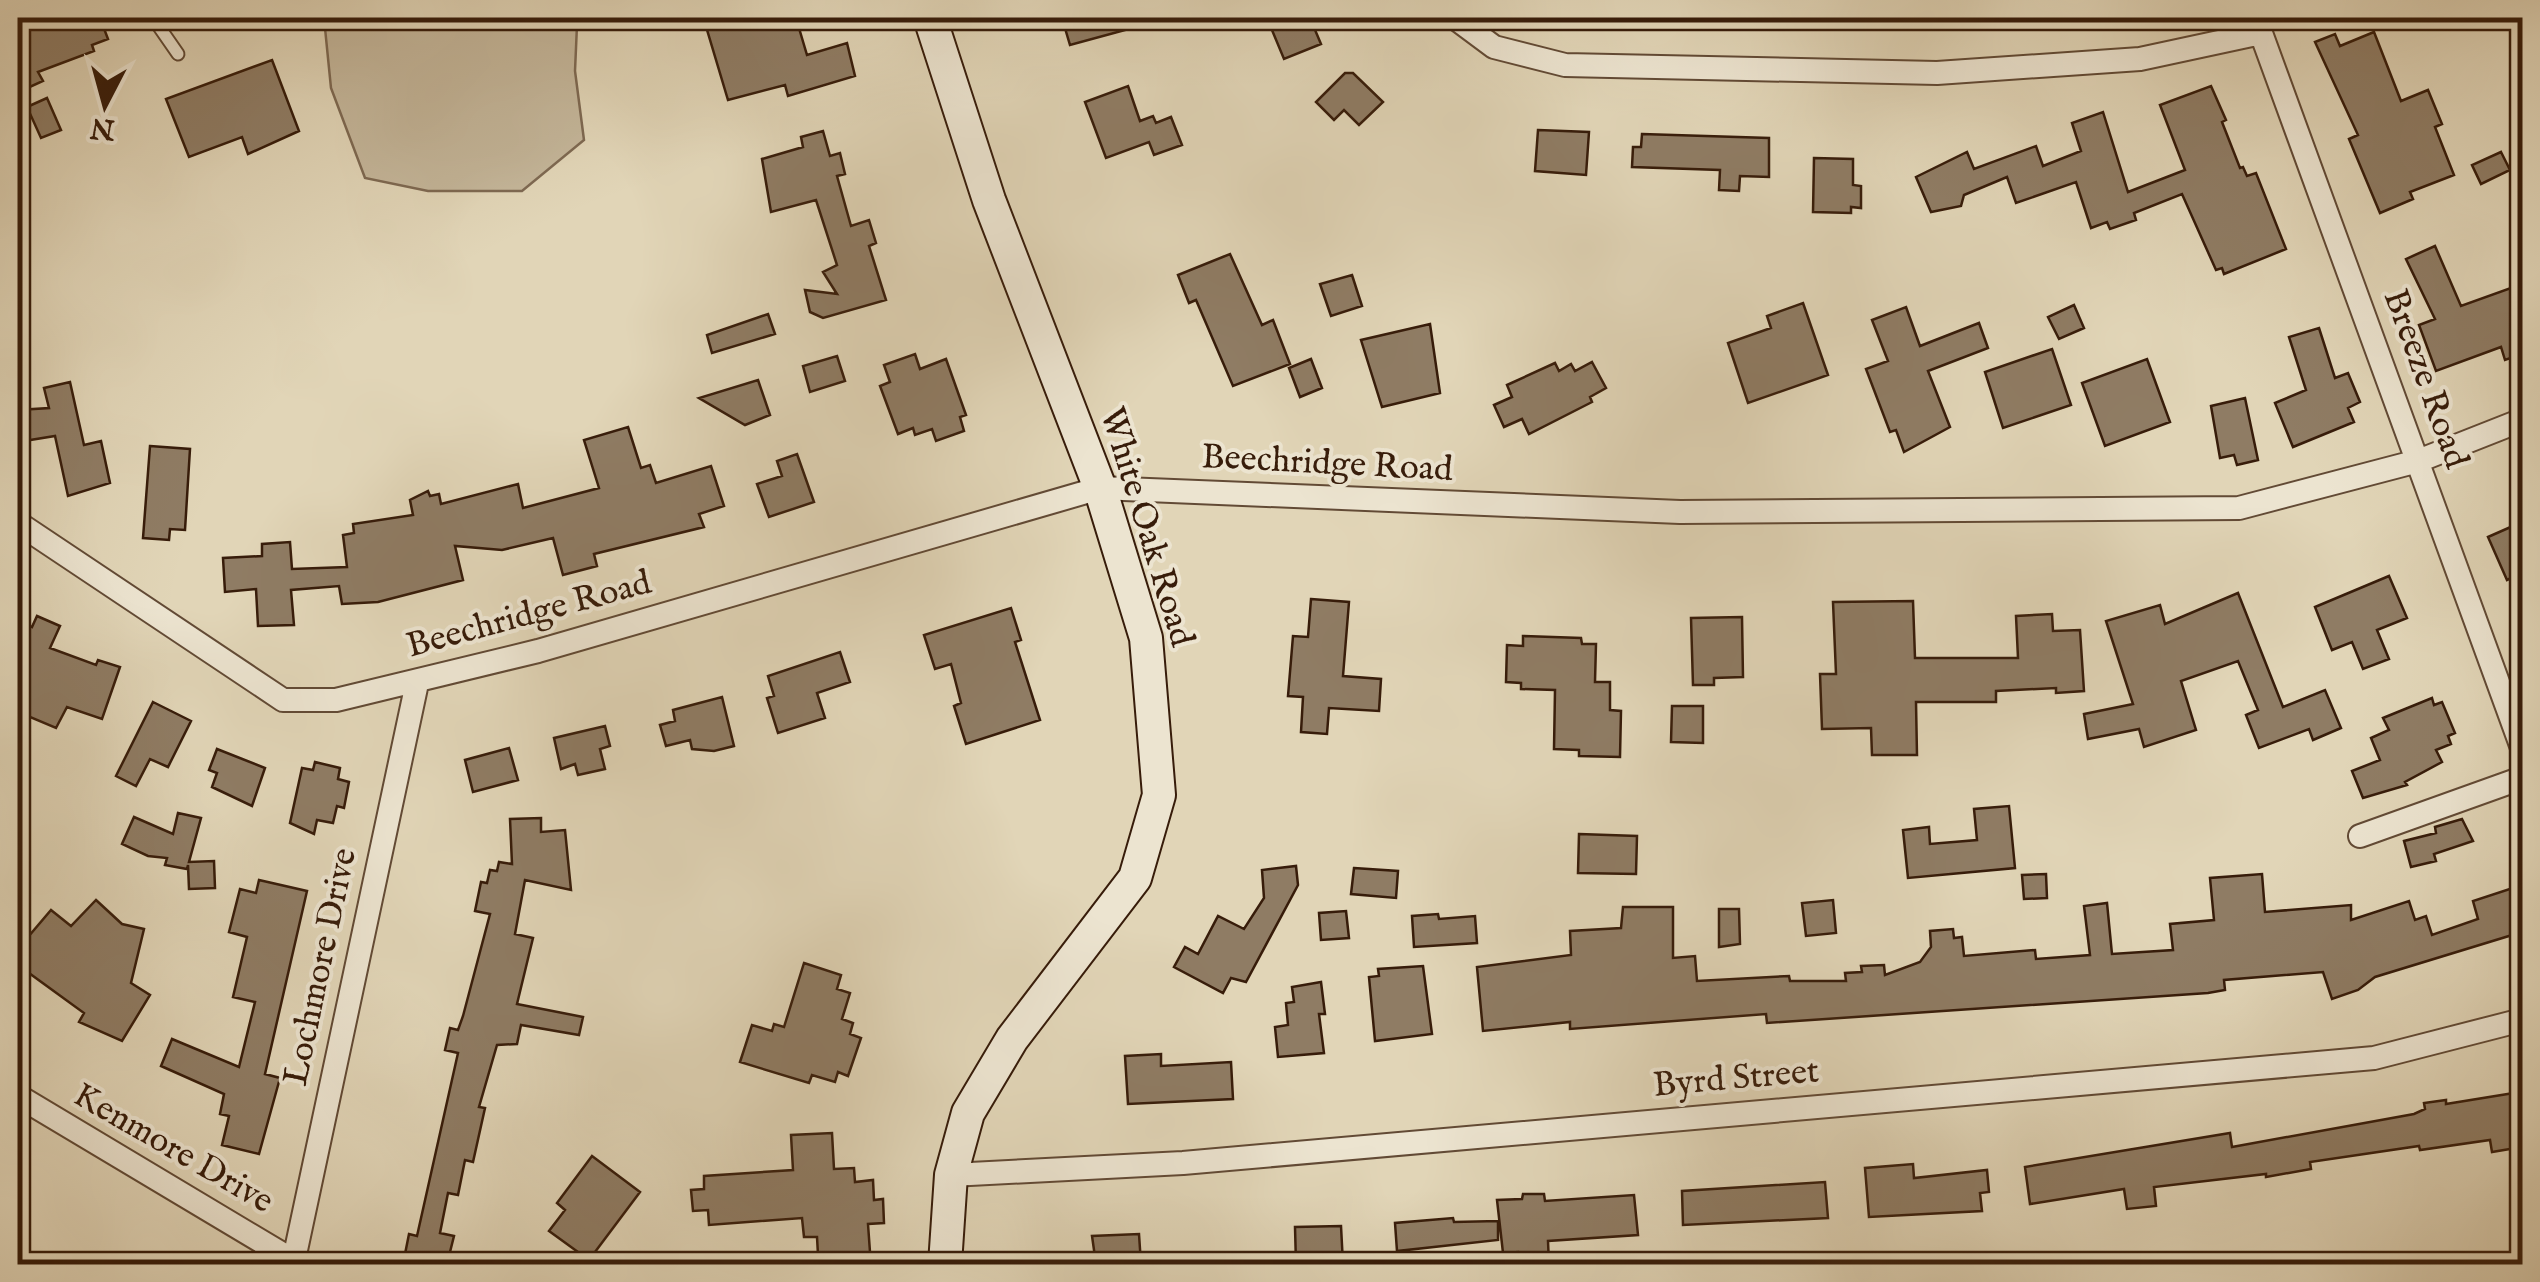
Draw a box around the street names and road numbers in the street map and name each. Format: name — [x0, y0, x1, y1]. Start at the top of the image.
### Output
street label: Breeze Road — [2372, 283, 2478, 475]
street label: White Oak Road — [1088, 402, 1204, 653]
street label: Beechridge Road — [1200, 435, 1454, 493]
street label: Beechridge Road — [402, 561, 657, 669]
street label: Lochmore Drive — [274, 844, 368, 1090]
street label: Byrd Street — [1651, 1049, 1821, 1109]
street label: Kenmore Drive — [65, 1074, 281, 1224]

